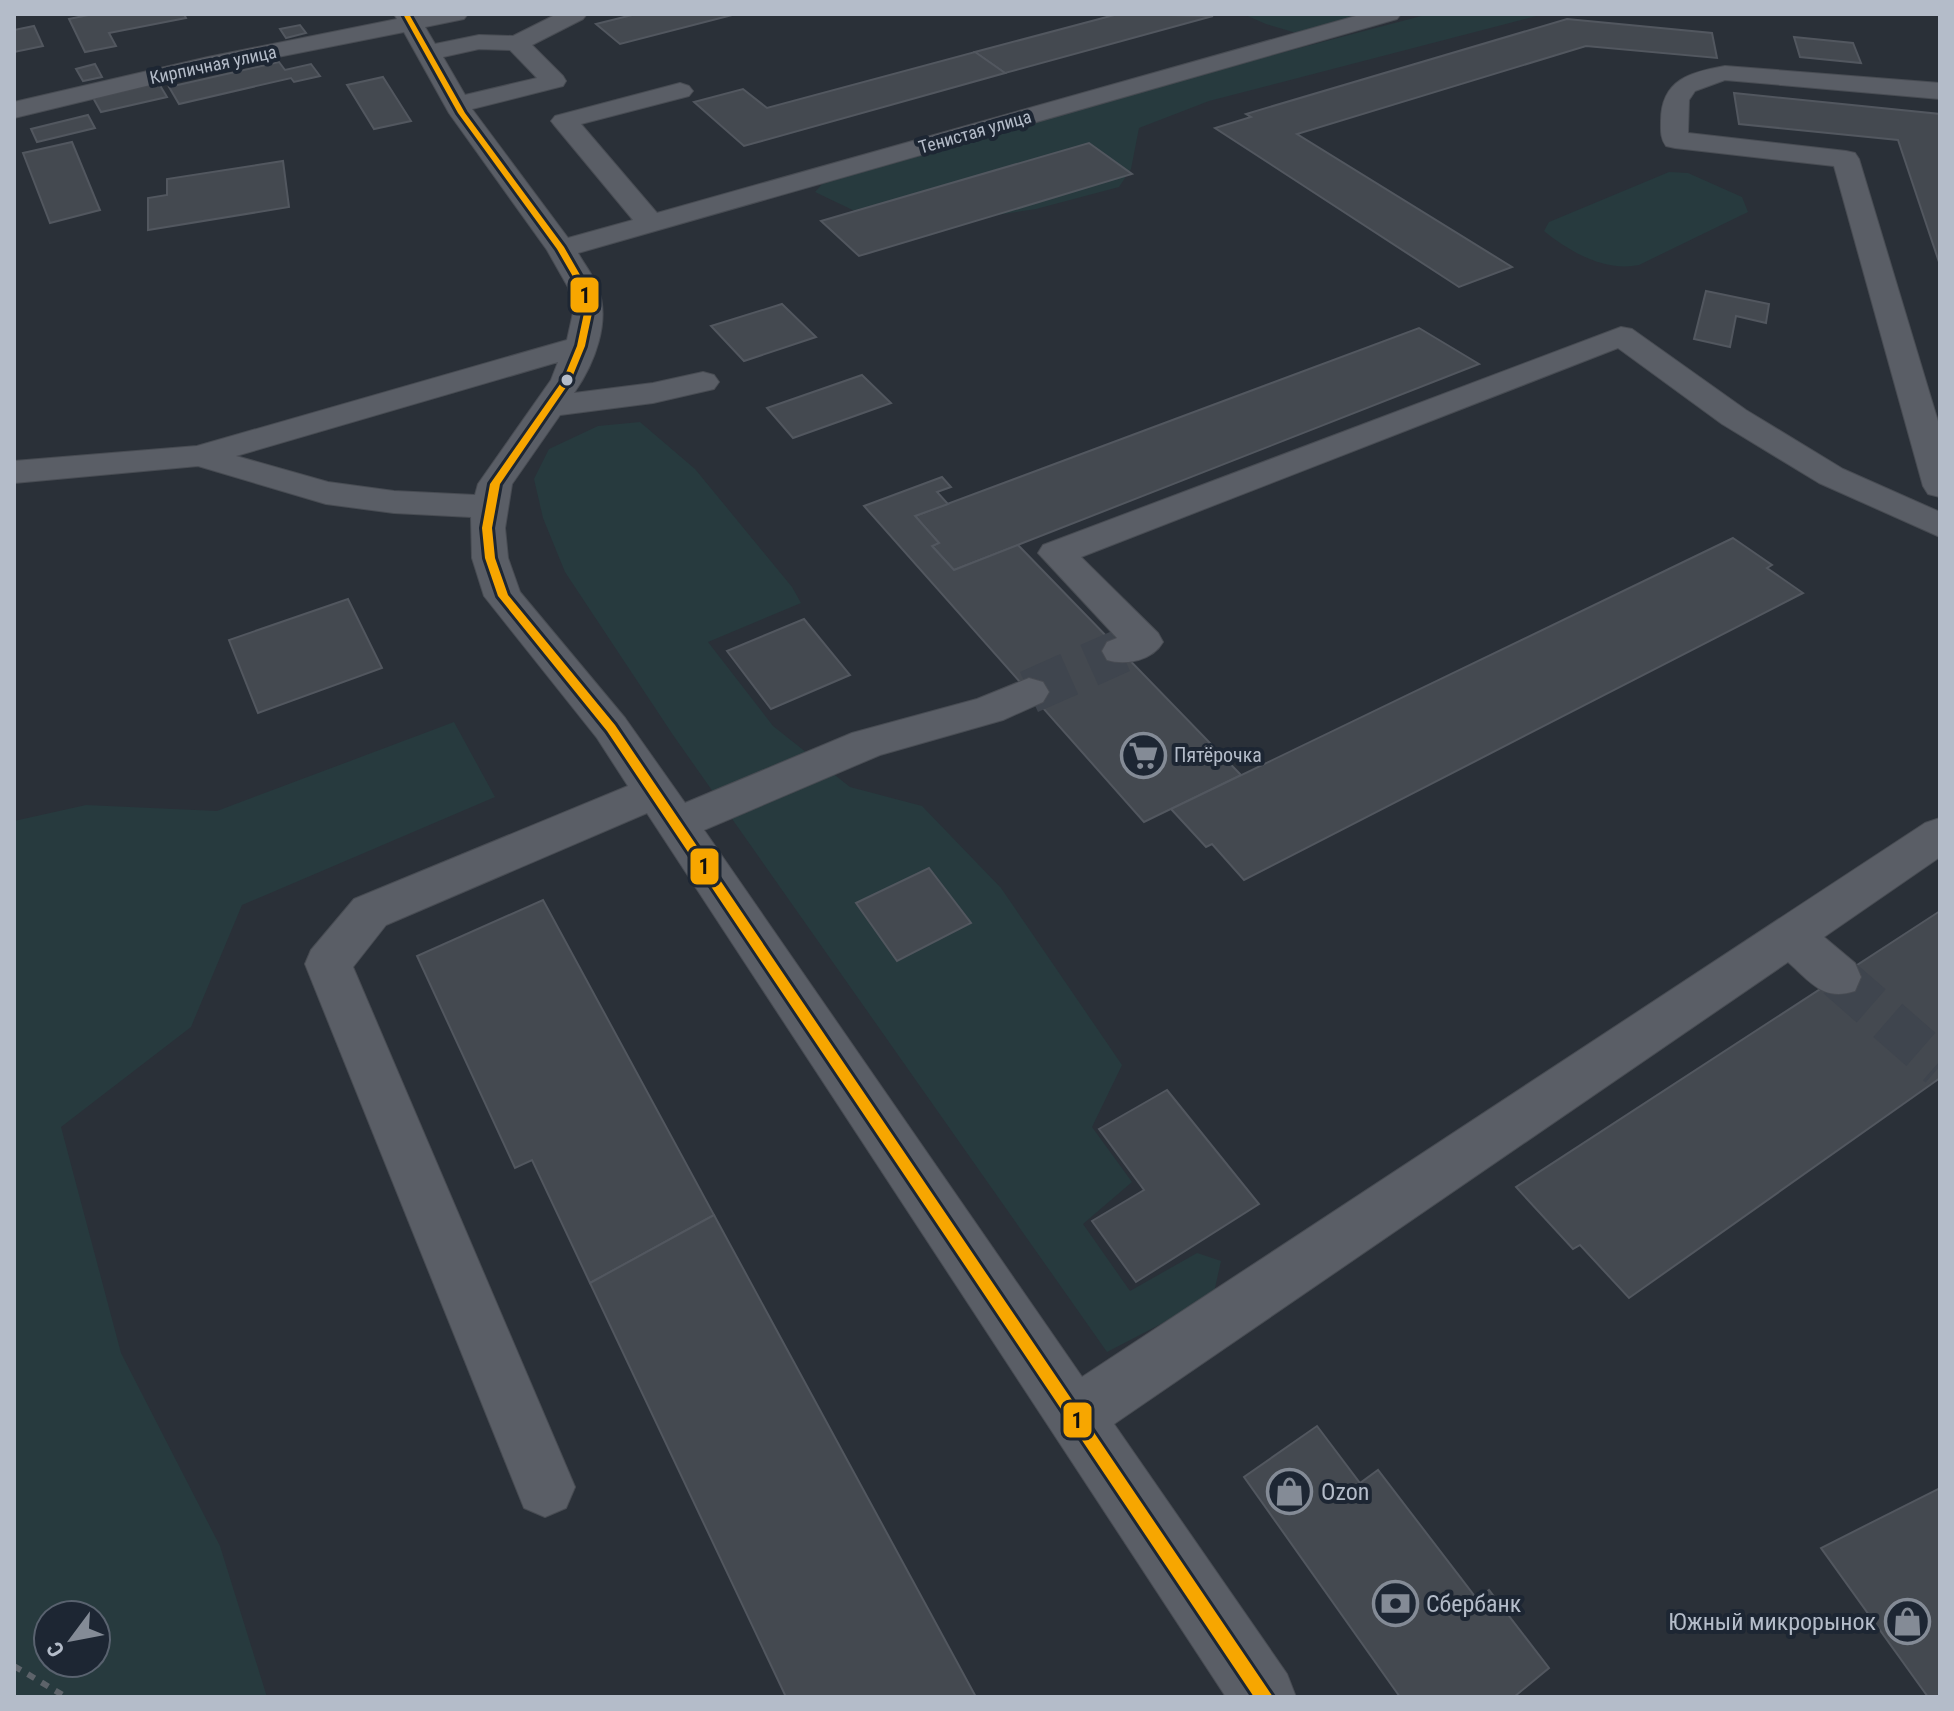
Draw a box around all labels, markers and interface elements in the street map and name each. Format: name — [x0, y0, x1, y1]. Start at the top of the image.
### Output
street label: Кирпичная улица — [148, 41, 278, 88]
street label: Тенистая улица — [916, 105, 1034, 158]
line badge: 1 — [569, 276, 600, 314]
text: 1 — [579, 283, 591, 308]
unlabelled marker — [559, 372, 575, 388]
supermarket icon: Пятёрочка — [1119, 731, 1167, 779]
place label: Пятёрочка — [1174, 743, 1262, 767]
line badge: 1 — [689, 847, 720, 886]
text: 1 — [698, 854, 710, 879]
line badge: 1 — [1062, 1401, 1093, 1439]
text: 1 — [1071, 1408, 1083, 1433]
shop icon: Ozon — [1266, 1468, 1314, 1516]
place label: Ozon — [1321, 1478, 1369, 1506]
bank icon: Сбербанк — [1371, 1580, 1419, 1628]
place label: Сбербанк — [1426, 1590, 1522, 1618]
shop icon: Южный микрорынок — [1883, 1598, 1931, 1646]
north arrow — [32, 1599, 112, 1679]
place label: Южный микрорынок — [1668, 1608, 1876, 1636]
text: С — [42, 1637, 69, 1661]

